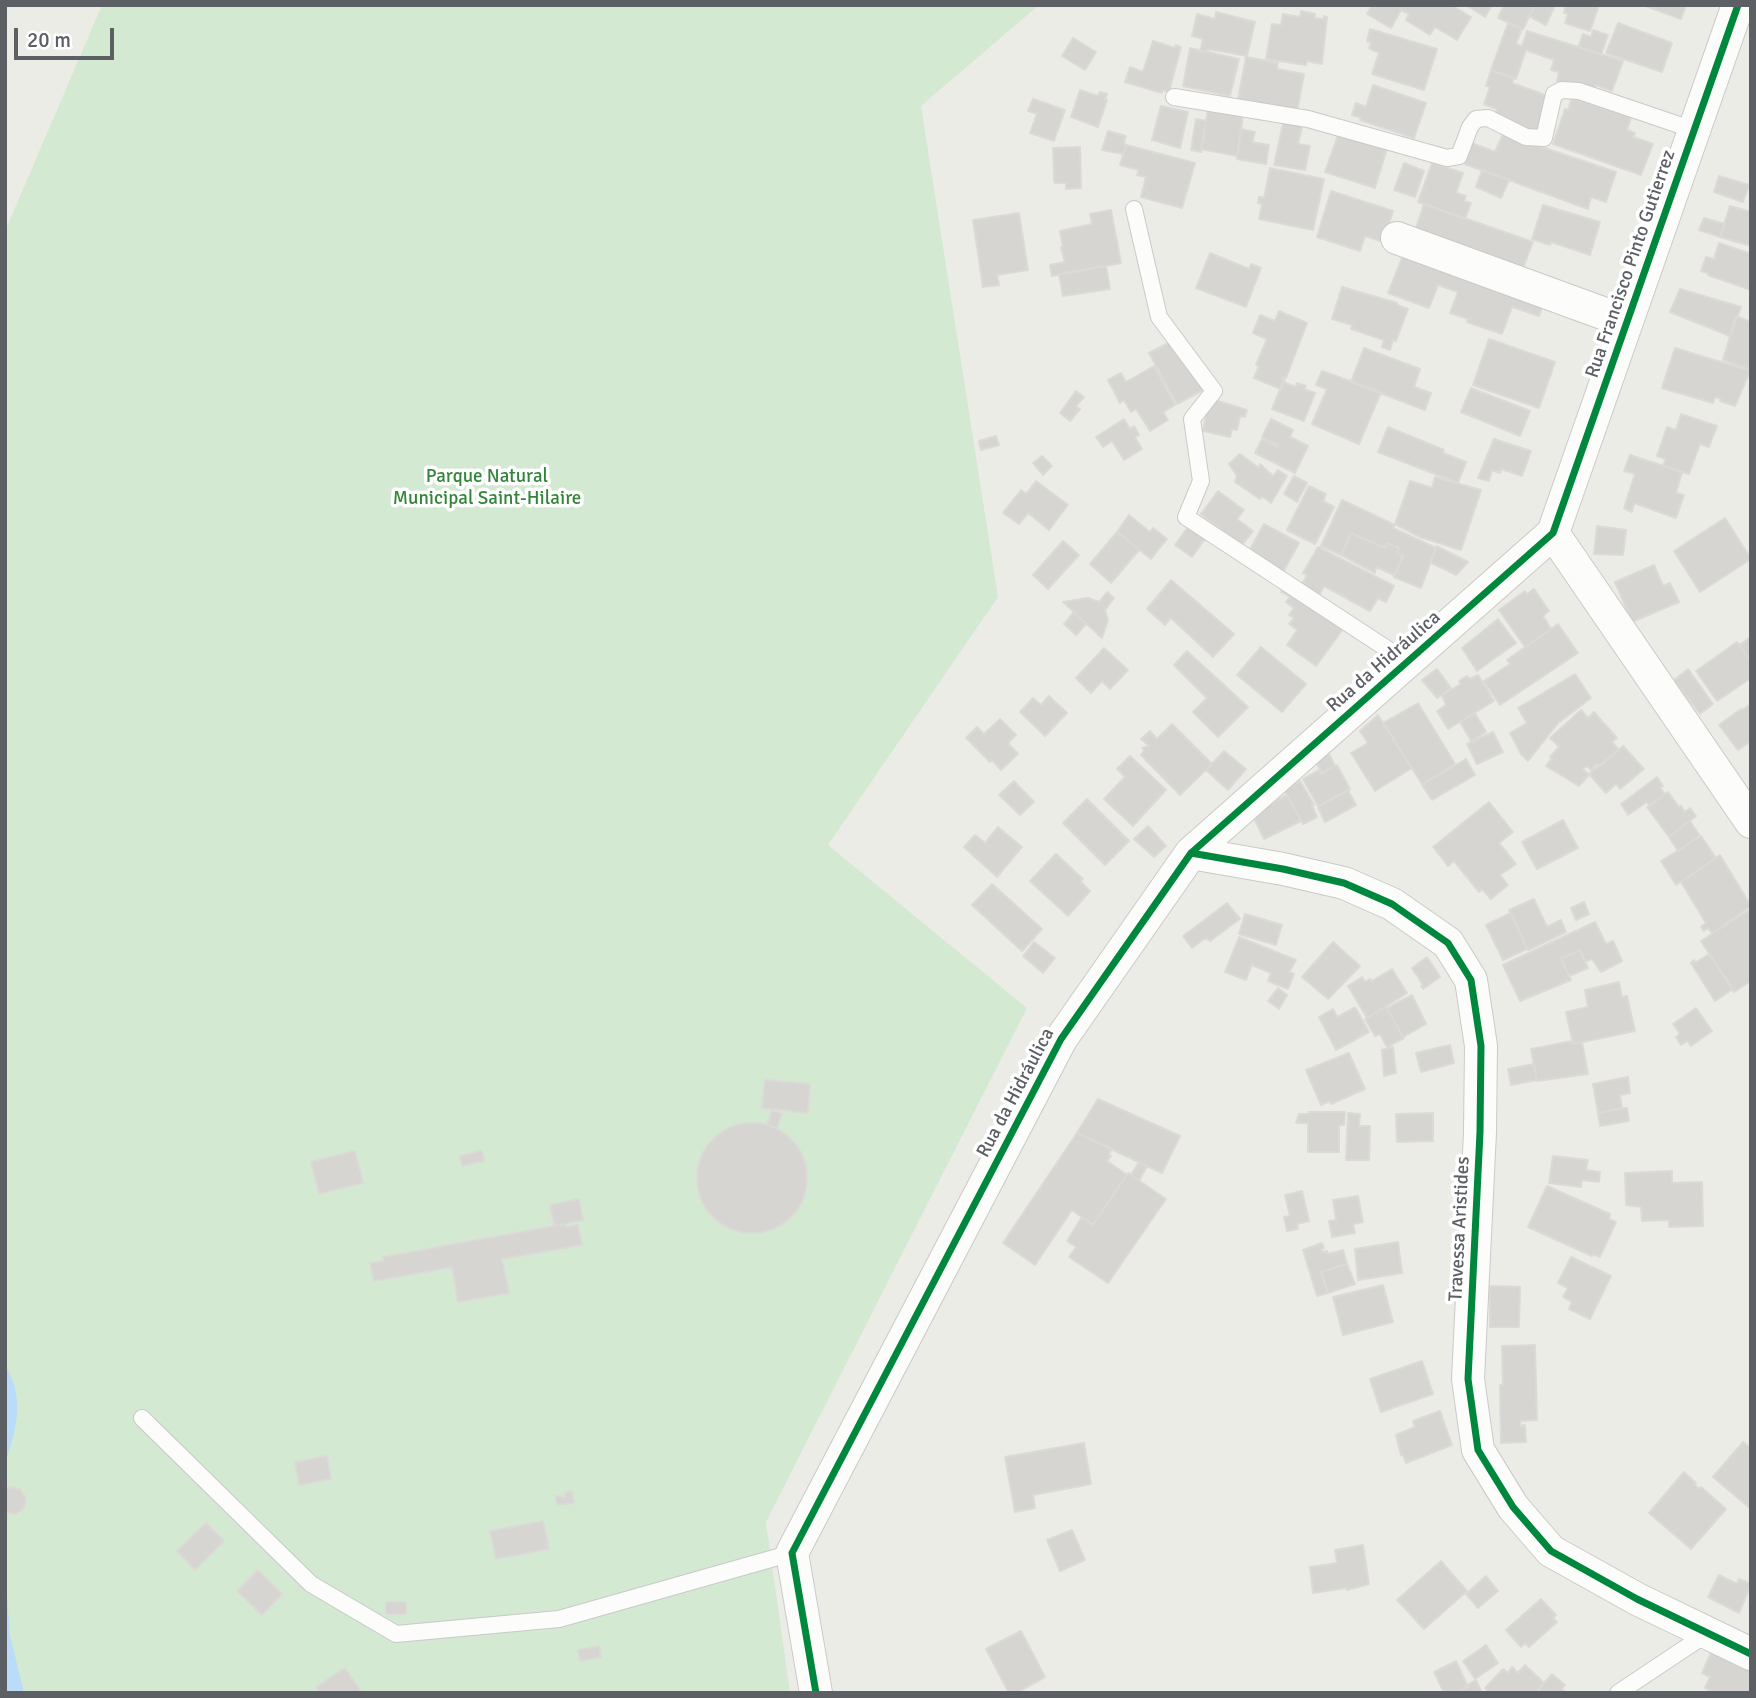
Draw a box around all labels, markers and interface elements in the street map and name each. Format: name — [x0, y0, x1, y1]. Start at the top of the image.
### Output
scale bar — [18, 14, 117, 58]
text: 20 m — [27, 27, 71, 53]
street label: Rua Francisco Pinto Gutierrez — [1581, 147, 1681, 381]
park label: Parque Natural Municipal Saint-Hilaire — [393, 466, 581, 510]
street label: Rua da Hidráulica — [1322, 606, 1446, 718]
street label: Rua da Hidráulica — [972, 1024, 1060, 1162]
street label: Travessa Aristides — [1445, 1156, 1475, 1302]

